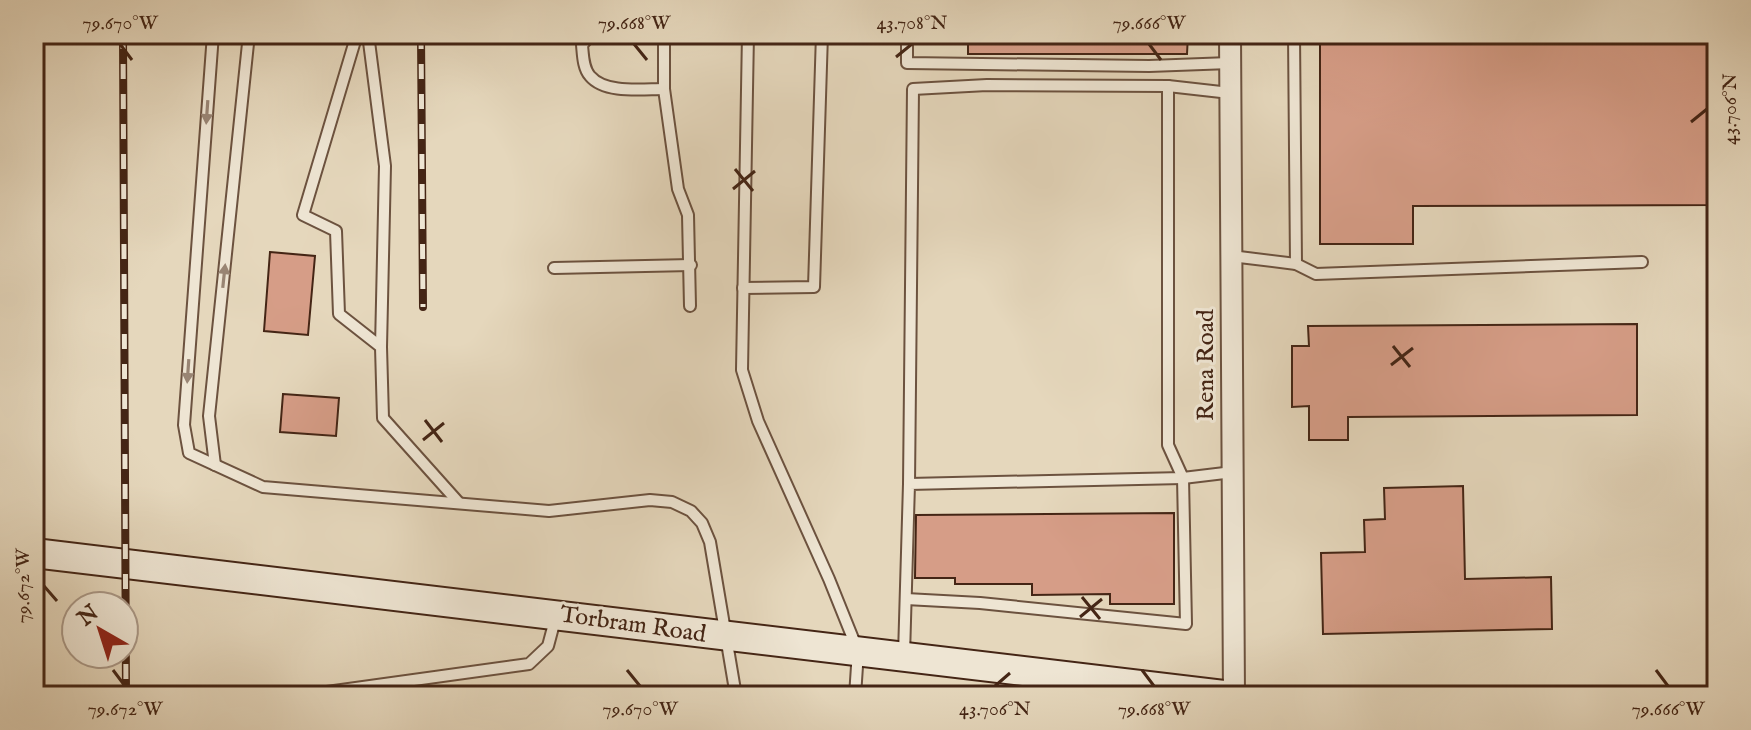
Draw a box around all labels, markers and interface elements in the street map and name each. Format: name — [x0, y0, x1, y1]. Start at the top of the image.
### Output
text: 79.670°W — [82, 11, 159, 36]
text: 79.668°W — [598, 11, 671, 36]
text: 43.708°N — [876, 11, 948, 36]
text: 79.666°W — [1112, 11, 1186, 36]
text: 43.706°N — [1718, 73, 1743, 145]
one-way arrow — [200, 100, 213, 125]
one-way arrow — [218, 264, 231, 289]
street label: Rena Road — [1191, 309, 1222, 421]
one-way arrow — [181, 359, 194, 384]
text: 79.672°W — [11, 548, 36, 623]
north arrow — [60, 590, 140, 670]
text: N — [72, 599, 105, 634]
street label: Torbram Road — [558, 599, 708, 651]
text: 79.672°W — [88, 697, 163, 722]
text: 79.670°W — [602, 697, 679, 722]
text: 43.706°N — [959, 697, 1031, 722]
text: 79.668°W — [1118, 697, 1191, 722]
text: 79.666°W — [1631, 697, 1705, 722]

